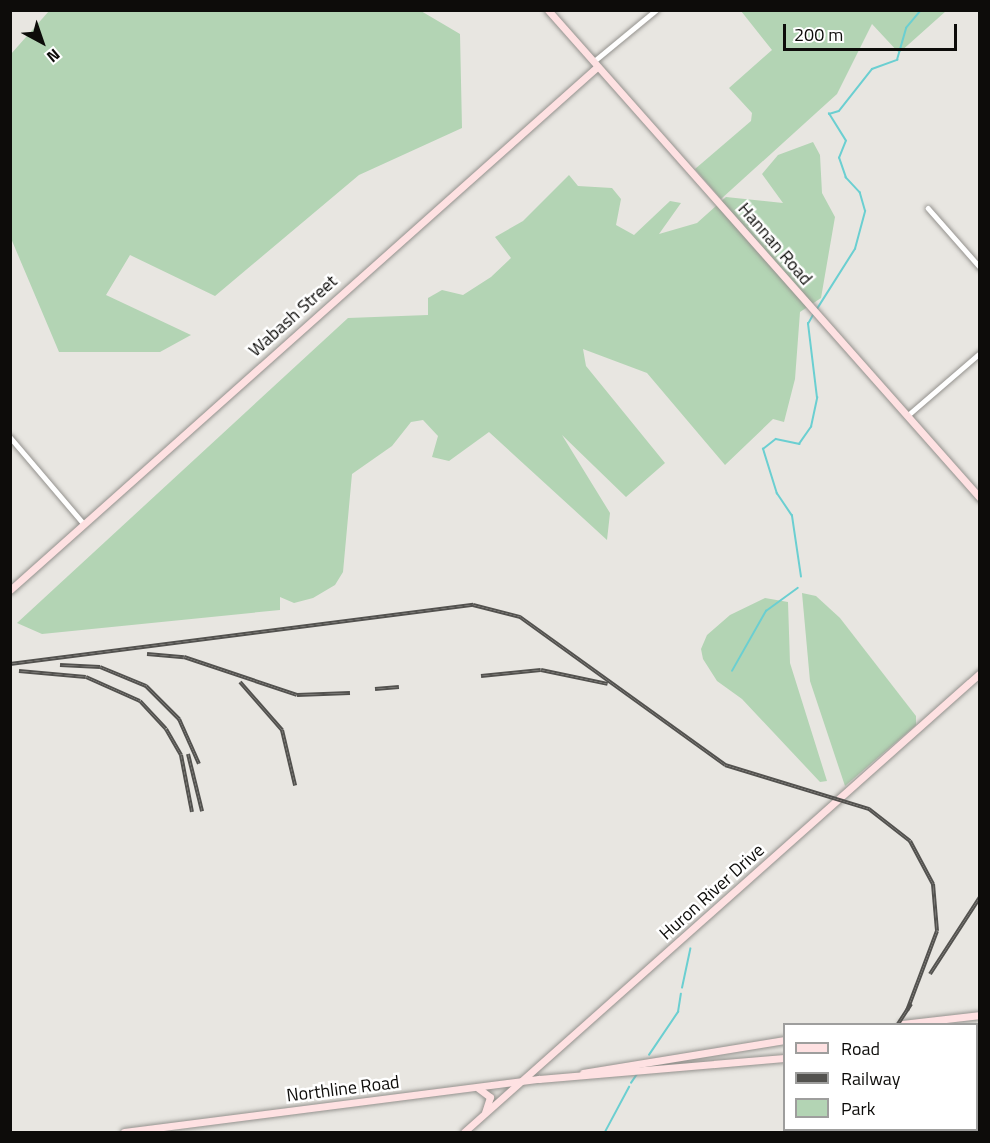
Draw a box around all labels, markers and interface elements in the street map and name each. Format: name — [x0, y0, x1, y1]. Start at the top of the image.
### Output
north arrow — [12, 12, 72, 72]
scale bar — [786, 12, 960, 50]
text: 200 m — [794, 21, 843, 48]
text: N — [42, 43, 66, 69]
street label: Hannan Road — [733, 198, 817, 290]
street label: Wabash Street — [244, 271, 342, 361]
street label: Huron River Drive — [655, 839, 769, 945]
legend — [783, 1023, 978, 1131]
text: Road — [841, 1035, 880, 1062]
text: Railway — [841, 1065, 900, 1092]
street label: Northline Road — [285, 1071, 401, 1107]
text: Park — [841, 1095, 875, 1122]

